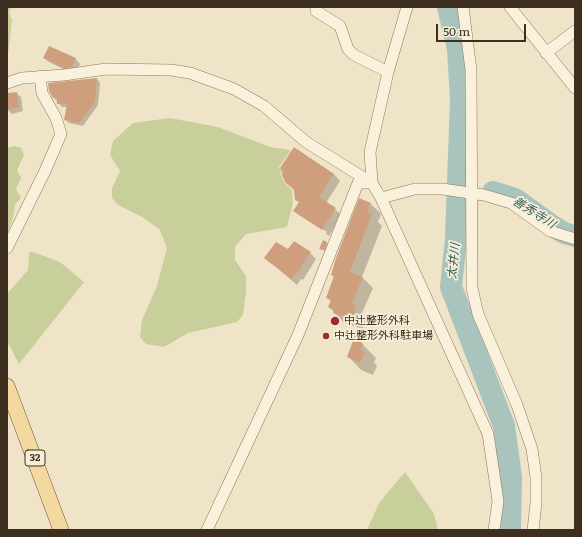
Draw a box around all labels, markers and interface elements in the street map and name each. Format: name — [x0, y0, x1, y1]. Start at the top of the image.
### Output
scale bar — [438, 16, 528, 42]
text: 50 m — [443, 22, 470, 40]
water label: 善秀寺川 — [510, 194, 558, 232]
water label: 太井川 — [445, 242, 463, 280]
place label: 中辻整形外科 — [344, 314, 410, 328]
marker: 中辻整形外科 — [329, 315, 341, 327]
place label: 中辻整形外科駐車場 — [334, 329, 433, 343]
marker: 中辻整形外科駐車場 — [321, 331, 331, 341]
road number: 32 — [25, 450, 45, 466]

